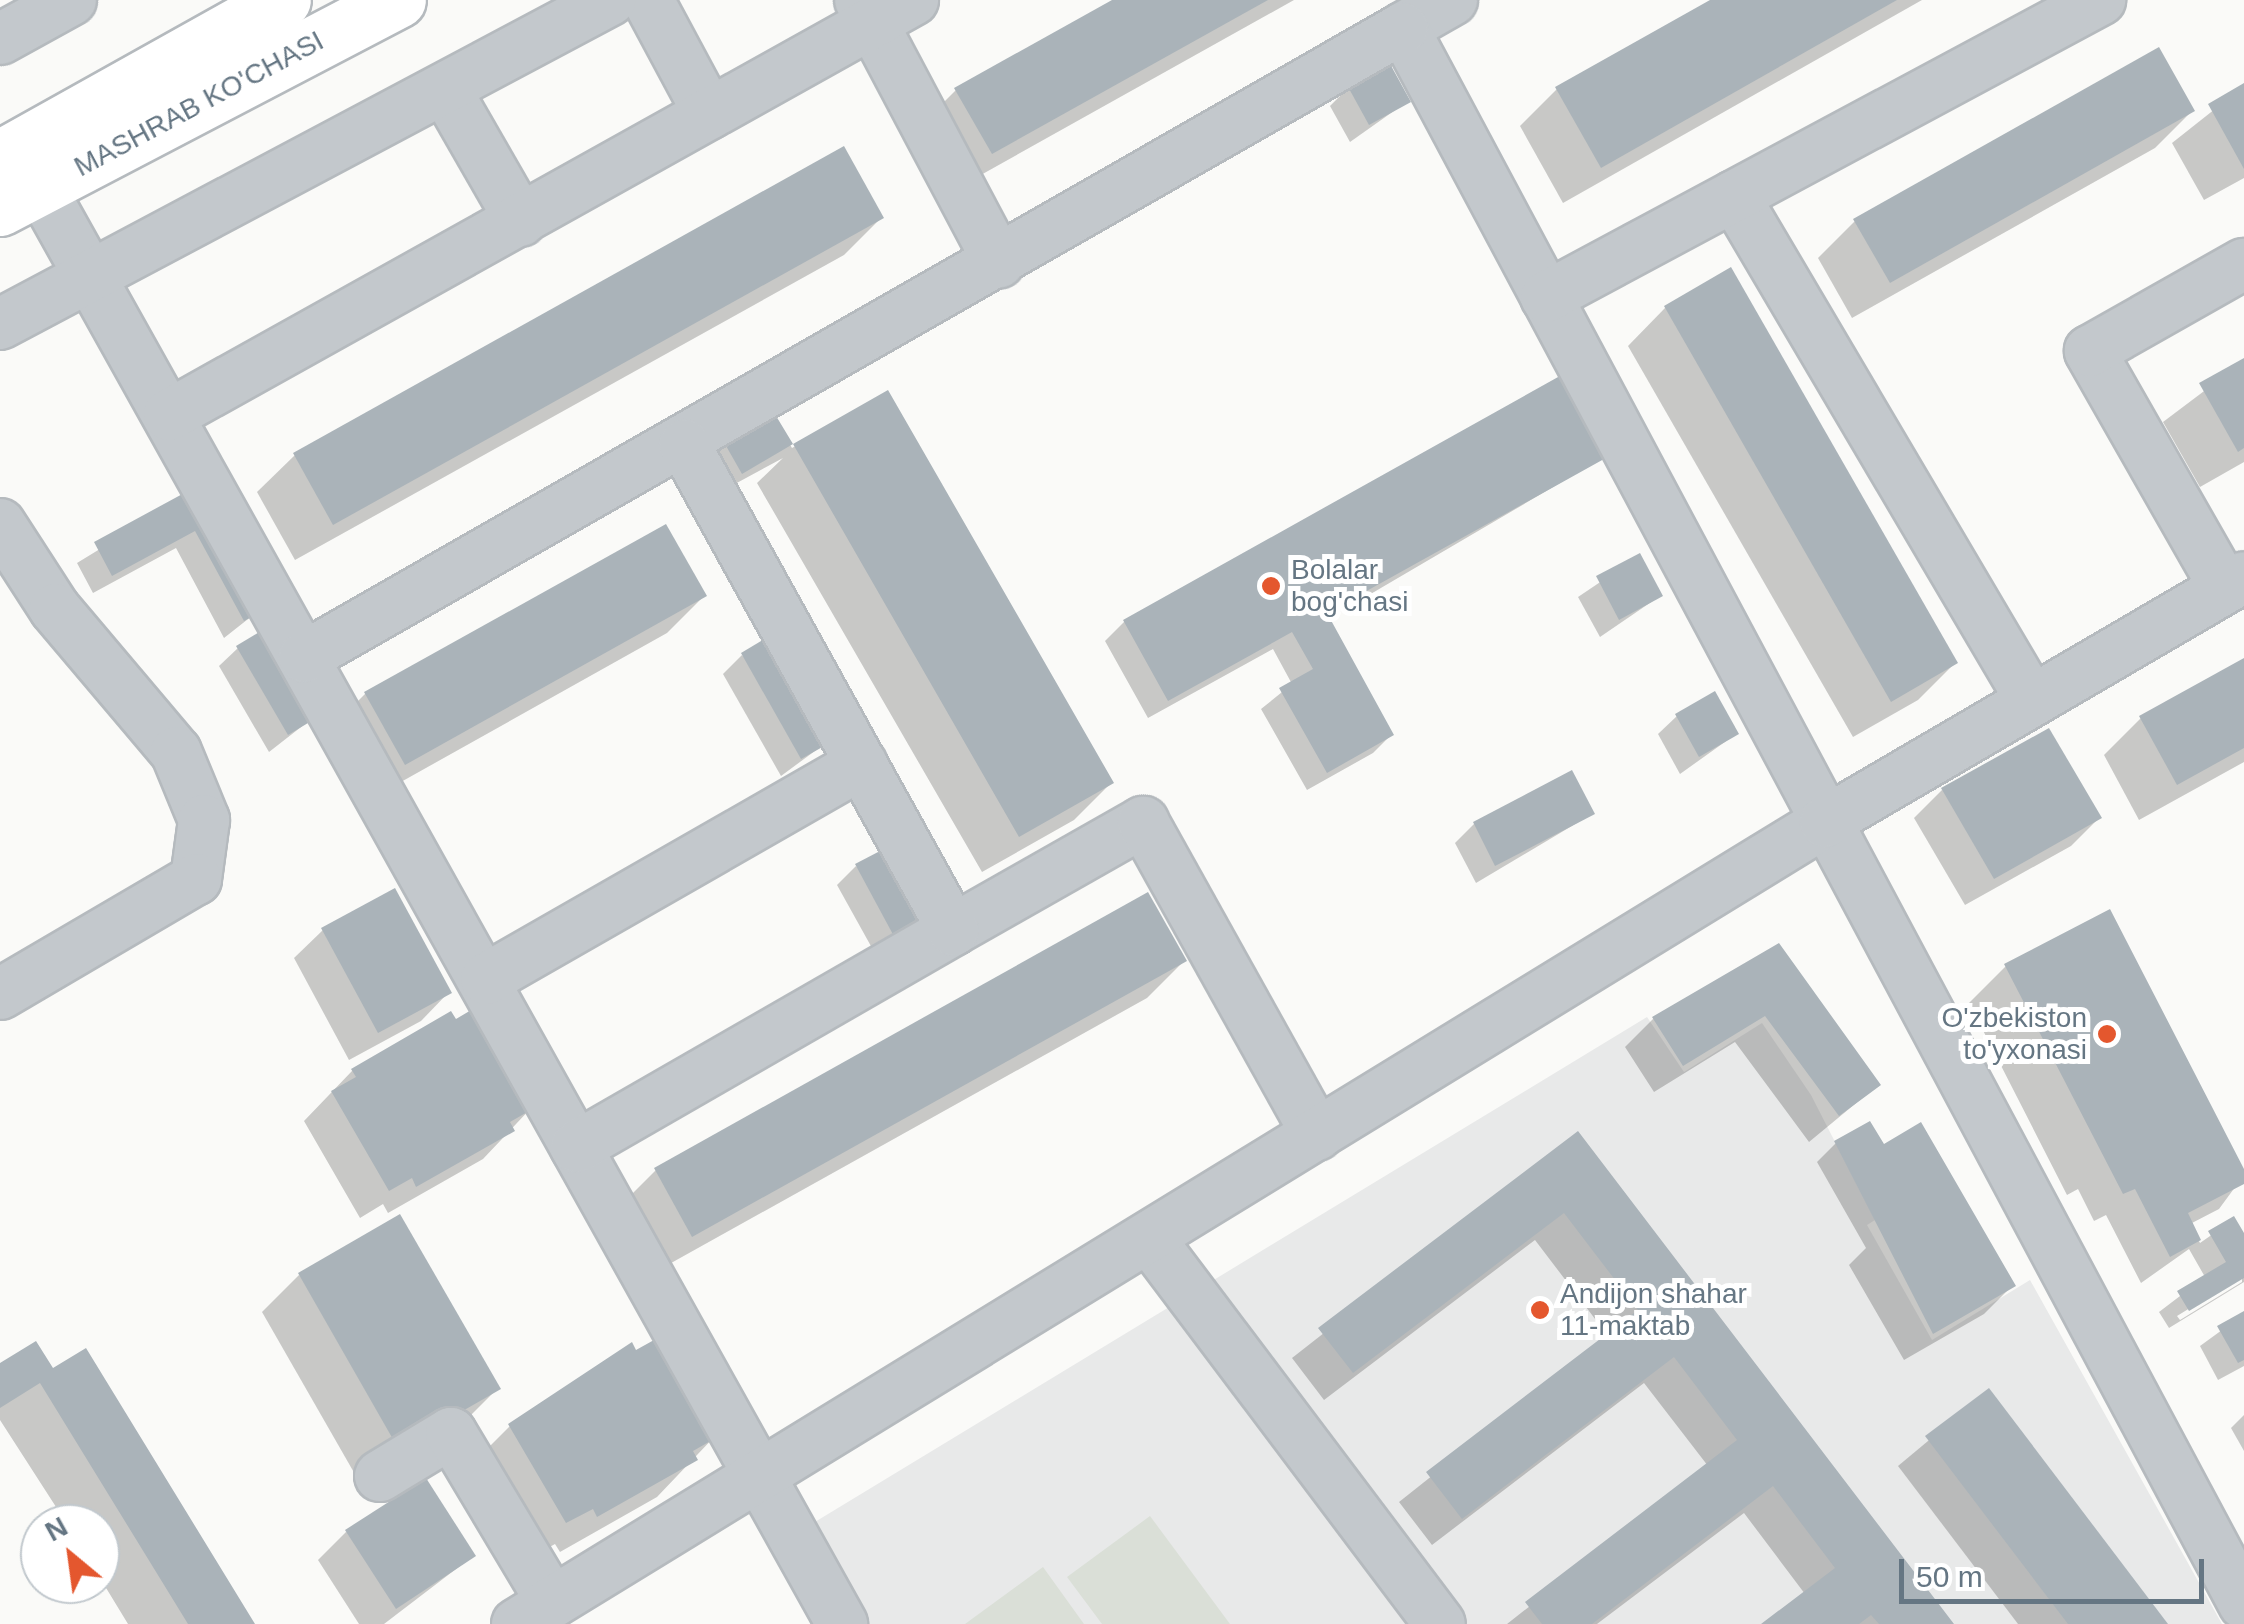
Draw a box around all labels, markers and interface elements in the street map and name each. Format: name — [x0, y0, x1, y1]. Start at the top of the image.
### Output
street label: MASHRAB KO'CHASI — [69, 24, 329, 184]
place label: Bolalar bog'chasi — [1291, 553, 1408, 619]
marker: Bolalar bog'chasi — [1260, 575, 1282, 597]
place label: O'zbekiston to'yxonasi — [1942, 1001, 2087, 1067]
marker: O'zbekiston to'yxonasi — [2096, 1023, 2118, 1045]
place label: Andijon shahar 11-maktab — [1560, 1277, 1747, 1343]
marker: Andijon shahar 11-maktab — [1529, 1299, 1551, 1321]
north arrow — [20, 1504, 120, 1604]
text: N — [40, 1511, 73, 1548]
scale bar — [1904, 1539, 2209, 1601]
text: 50 m — [1916, 1560, 1983, 1593]

